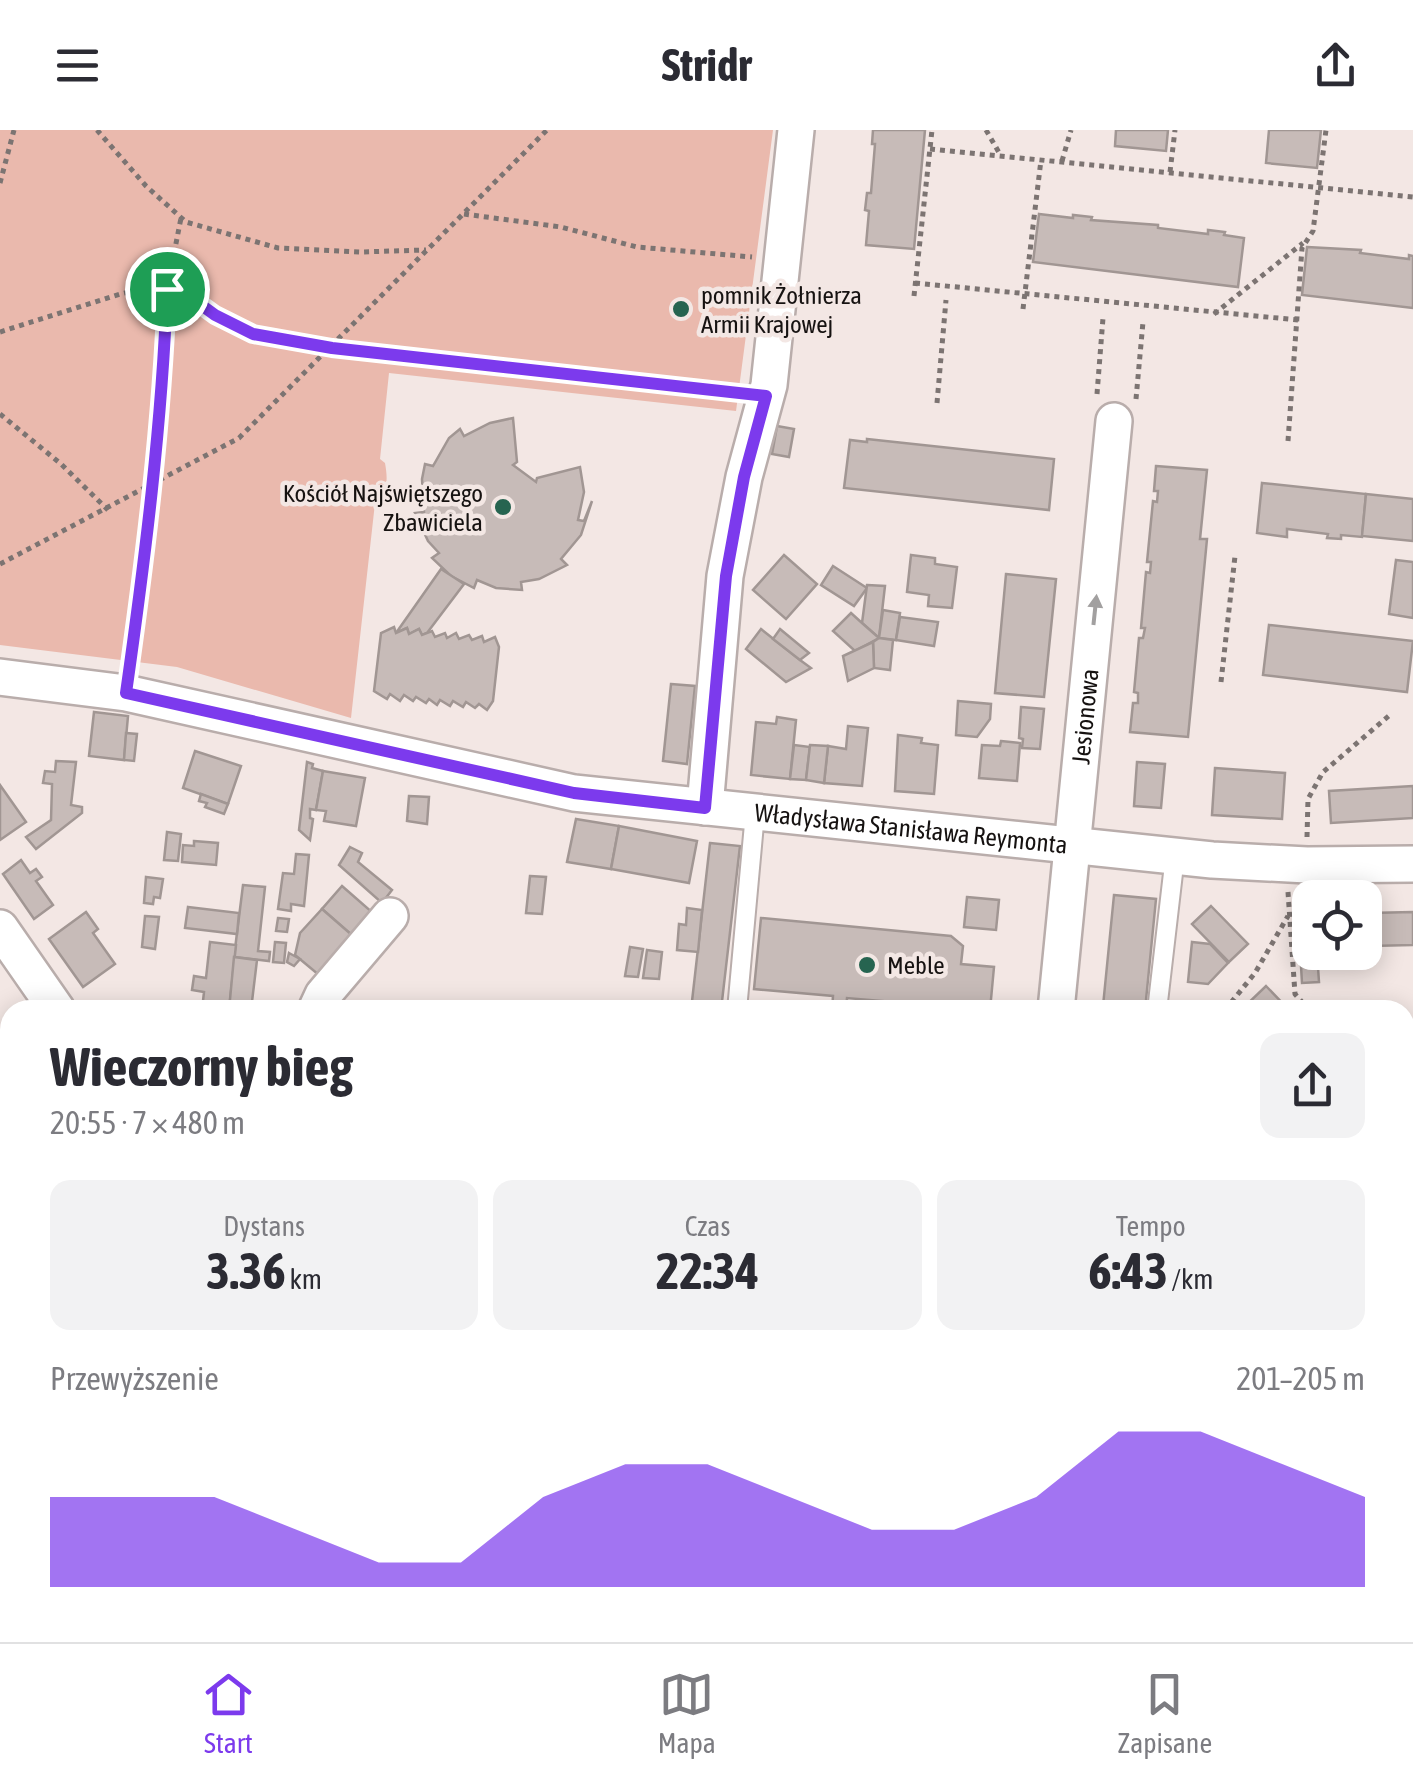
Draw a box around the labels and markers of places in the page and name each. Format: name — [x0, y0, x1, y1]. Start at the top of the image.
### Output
pin — [125, 247, 210, 332]
place label: pomnik Żołnierza Armii Krajowej — [701, 281, 862, 338]
marker: pomnik Żołnierza Armii Krajowej — [670, 298, 692, 320]
place label: Kościół Najświętszego Zbawiciela — [283, 479, 483, 536]
marker: Kościół Najświętszego Zbawiciela — [492, 496, 514, 518]
place label: Meble — [887, 951, 945, 979]
marker: Meble — [856, 954, 878, 976]

